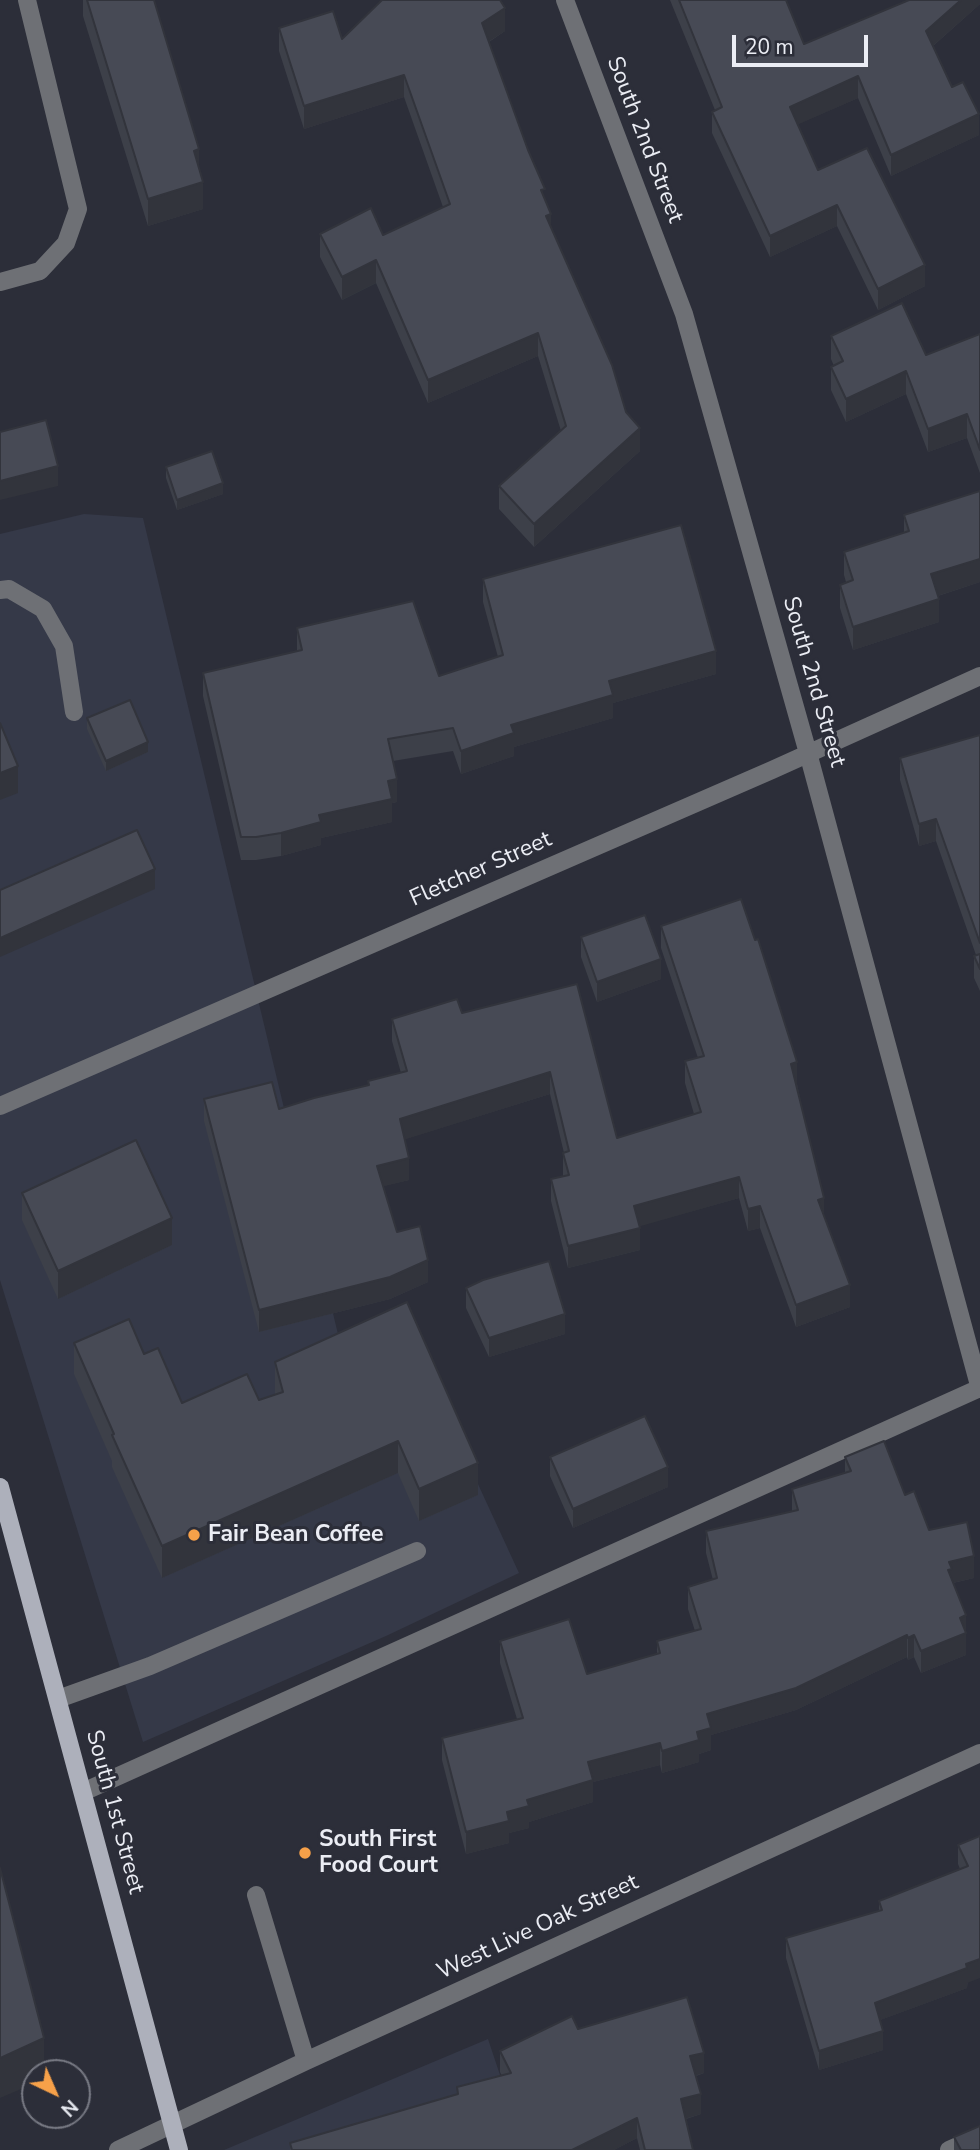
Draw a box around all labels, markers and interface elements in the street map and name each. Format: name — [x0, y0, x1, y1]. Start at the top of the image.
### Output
scale bar — [735, 21, 872, 65]
text: 20 m — [745, 33, 794, 61]
street label: South 2nd Street — [600, 53, 688, 227]
street label: South 2nd Street — [776, 594, 850, 770]
street label: Fletcher Street — [406, 826, 556, 914]
place label: Fair Bean Coffee — [208, 1521, 383, 1549]
marker: Fair Bean Coffee — [186, 1527, 202, 1543]
street label: South 1st Street — [79, 1727, 149, 1897]
place label: South First Food Court — [319, 1826, 438, 1880]
marker: South First Food Court — [297, 1845, 313, 1861]
street label: West Live Oak Street — [433, 1869, 643, 1987]
north arrow — [21, 2059, 91, 2129]
text: N — [55, 2093, 83, 2122]

